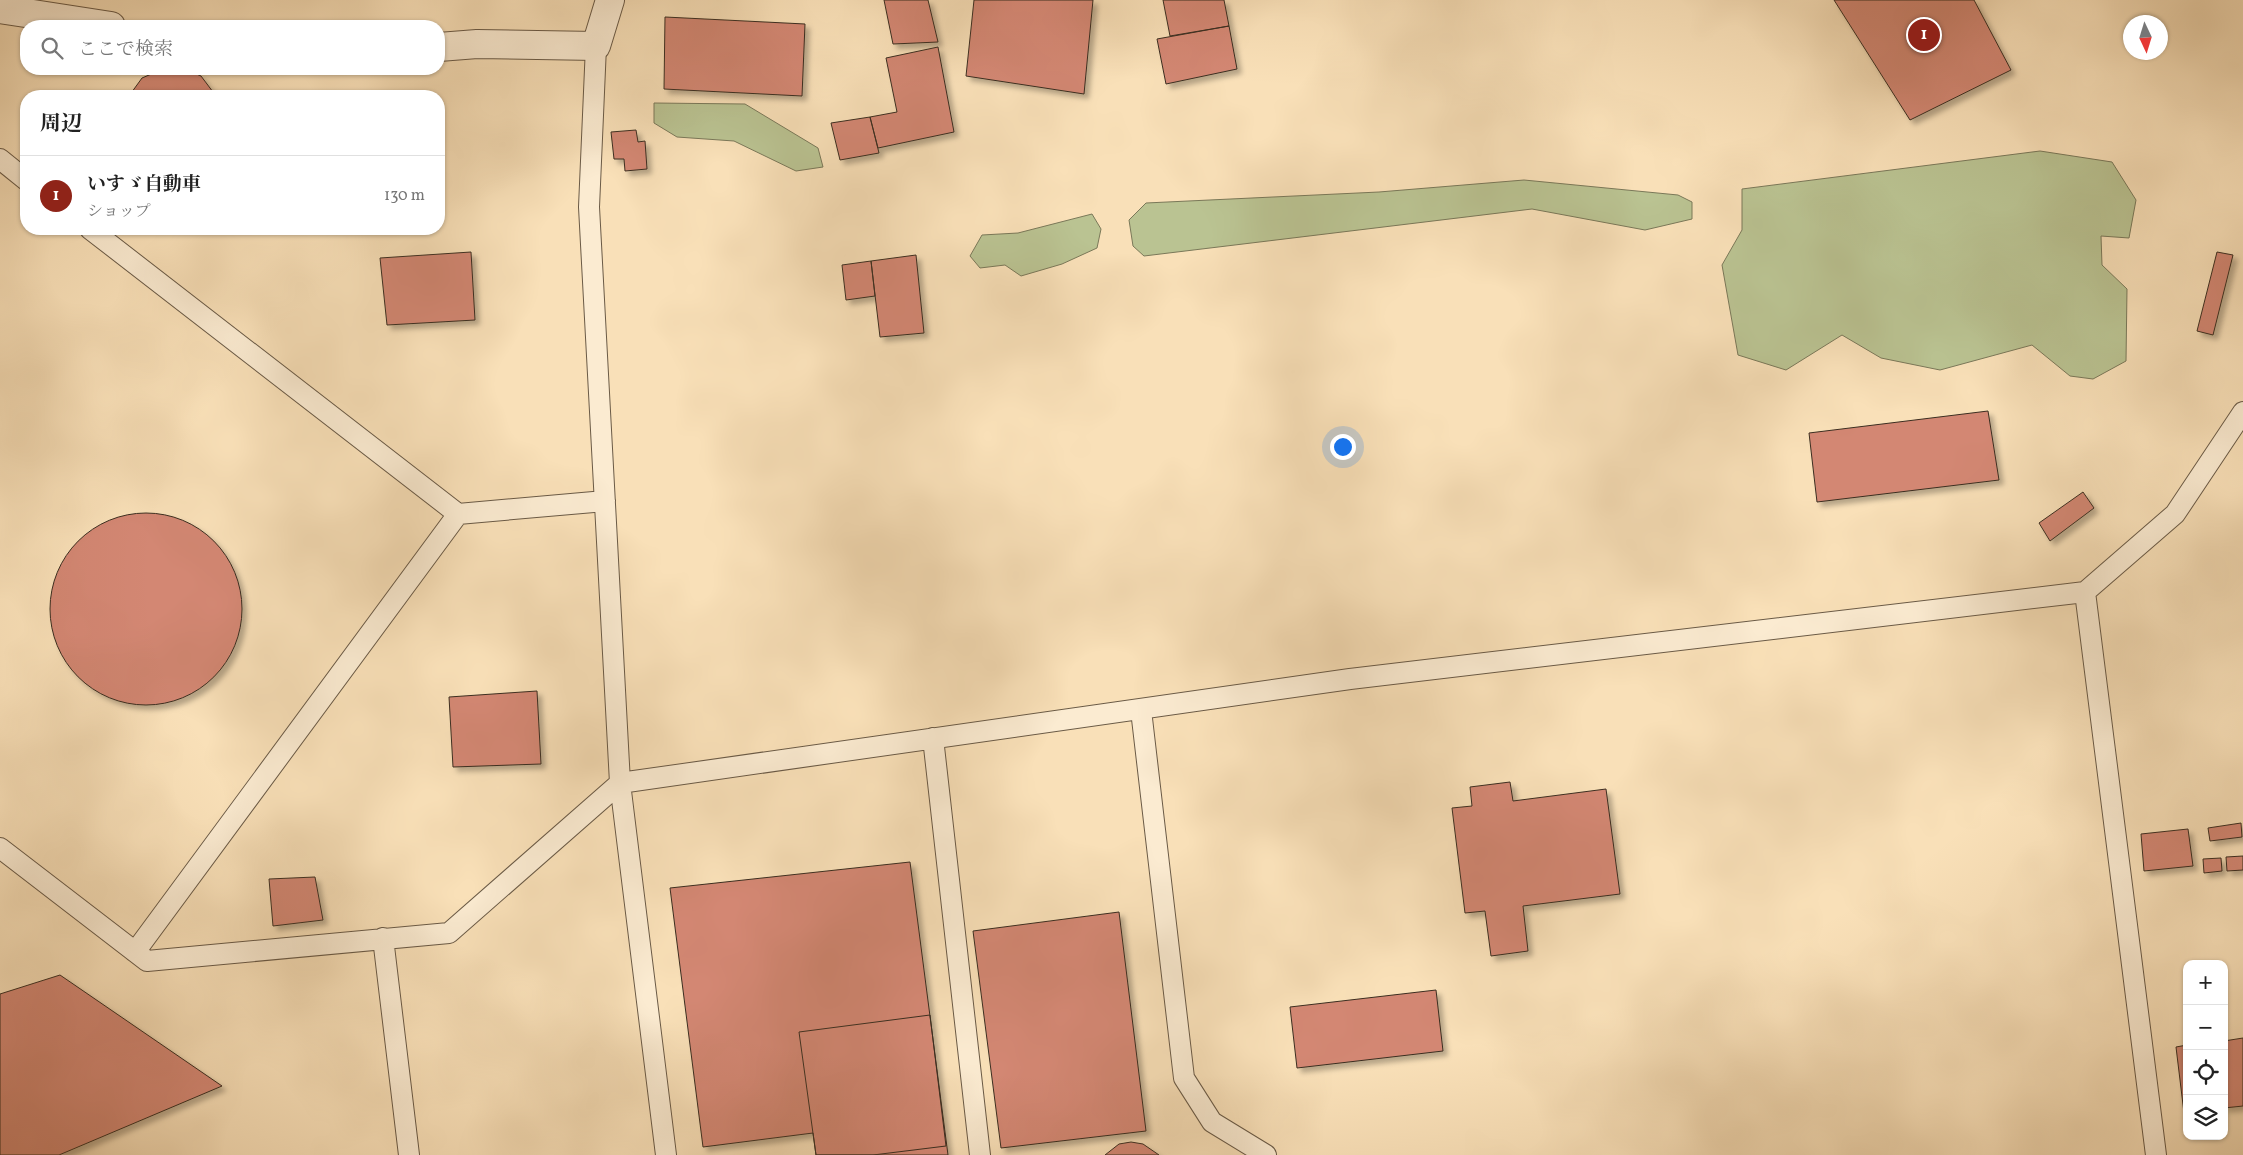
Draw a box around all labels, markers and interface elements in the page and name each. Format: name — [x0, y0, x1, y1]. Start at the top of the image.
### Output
north arrow — [2123, 15, 2168, 60]
pin: 1 — [1908, 16, 1940, 54]
search box — [20, 20, 445, 75]
icon: search — [38, 34, 66, 62]
text: ここで検索 — [78, 37, 173, 63]
text: 周辺 — [40, 110, 82, 139]
text: いすゞ自動車 — [87, 172, 201, 198]
text: 1 — [53, 185, 59, 207]
text: 130 m — [384, 185, 425, 207]
text: ショップ — [87, 201, 151, 223]
your location — [1330, 434, 1356, 460]
map controls — [2183, 960, 2228, 1140]
button: + — [2183, 960, 2228, 1005]
button: − — [2183, 1005, 2228, 1050]
button: locate — [2183, 1050, 2228, 1095]
button: layers — [2183, 1095, 2228, 1140]

